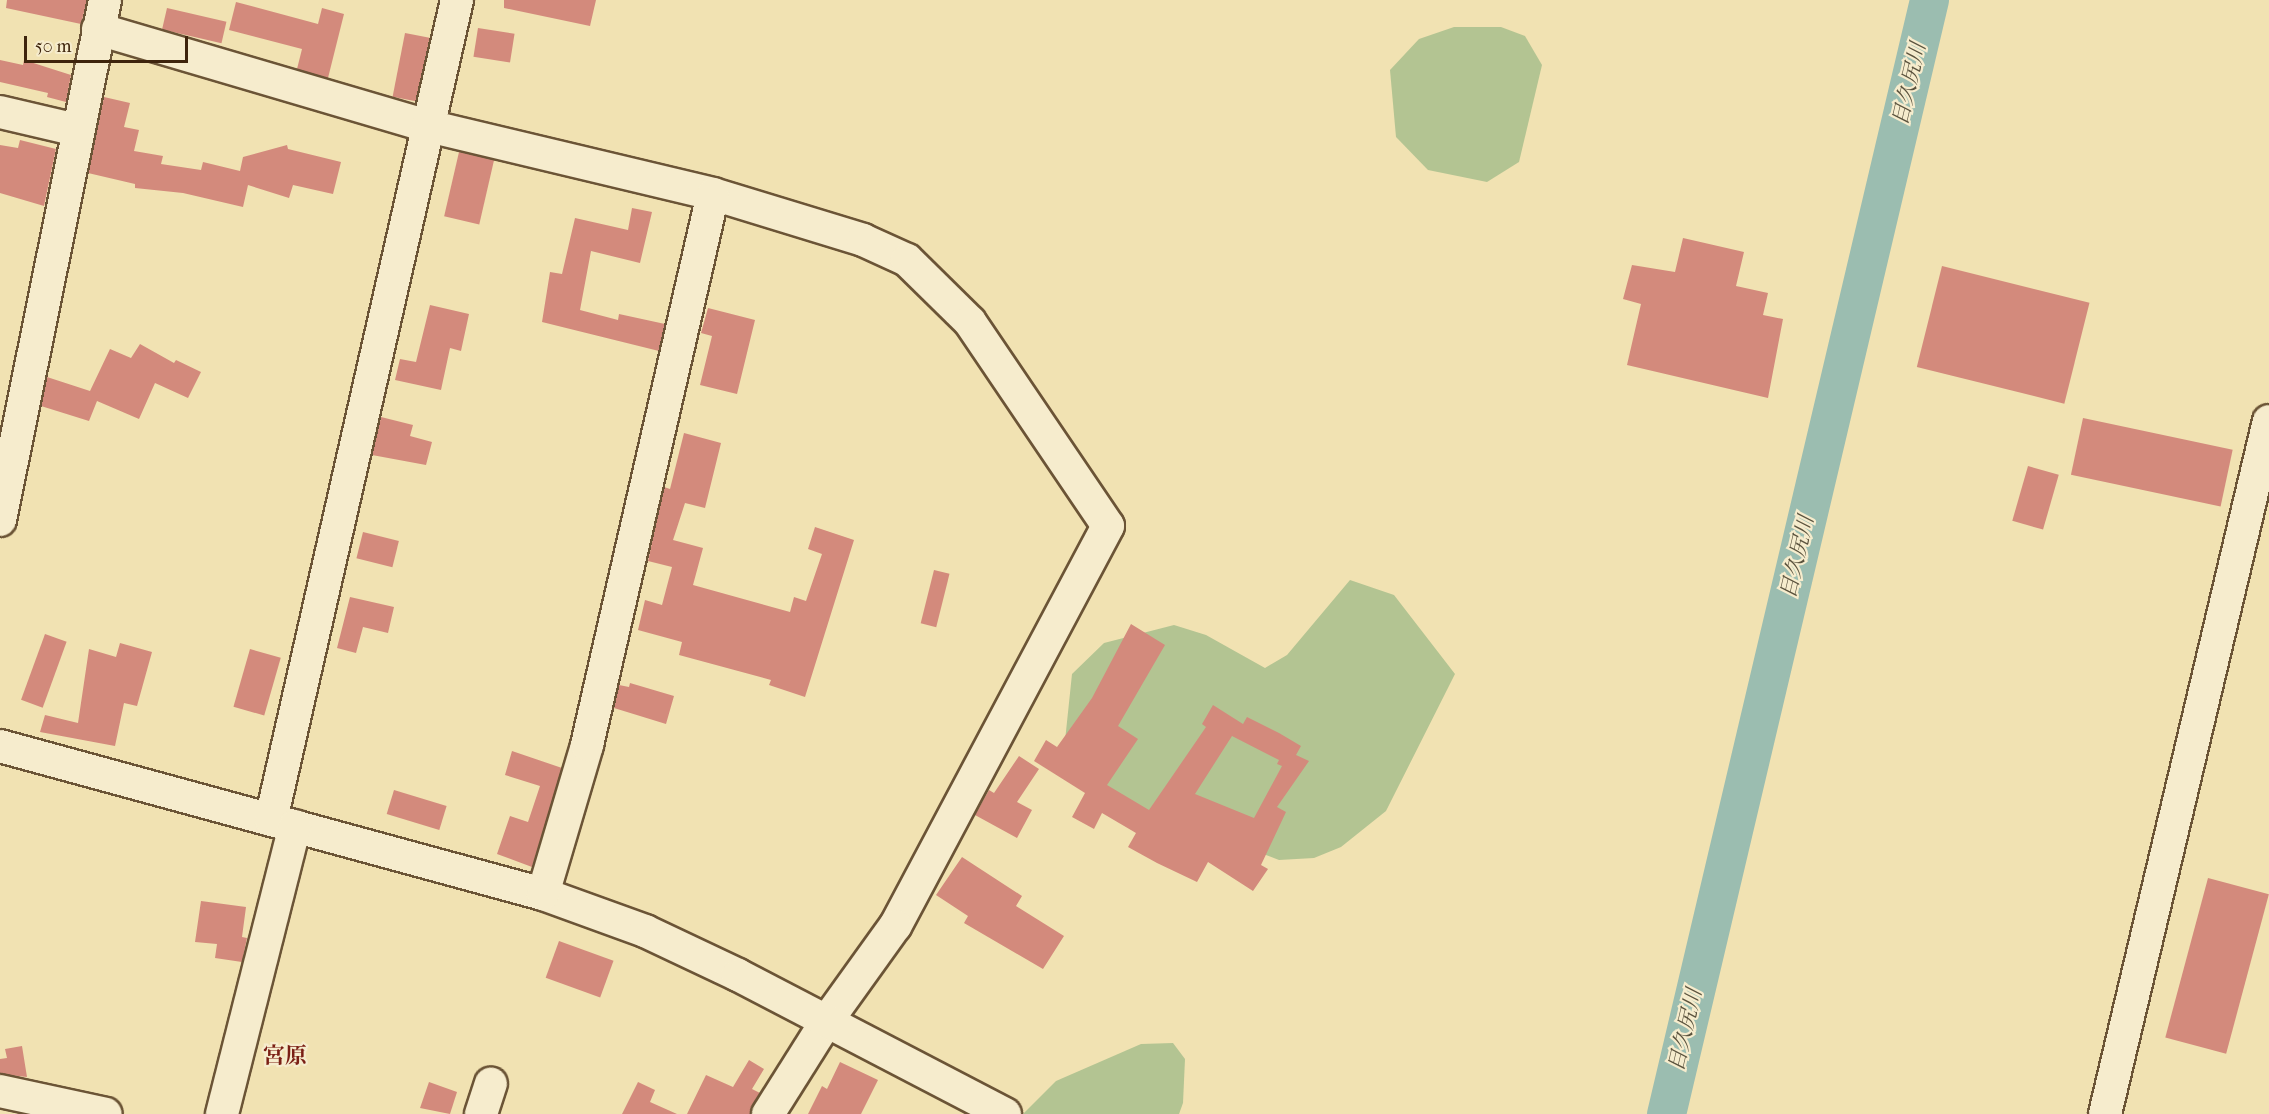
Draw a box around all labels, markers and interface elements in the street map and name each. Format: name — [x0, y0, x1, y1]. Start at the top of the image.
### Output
scale bar — [27, 24, 190, 62]
text: 50 m — [35, 36, 71, 57]
water label: 目久尻川 — [1887, 40, 1931, 128]
water label: 目久尻川 — [1775, 513, 1819, 601]
water label: 目久尻川 — [1663, 986, 1707, 1074]
district label: 宮原 — [263, 1044, 307, 1070]

